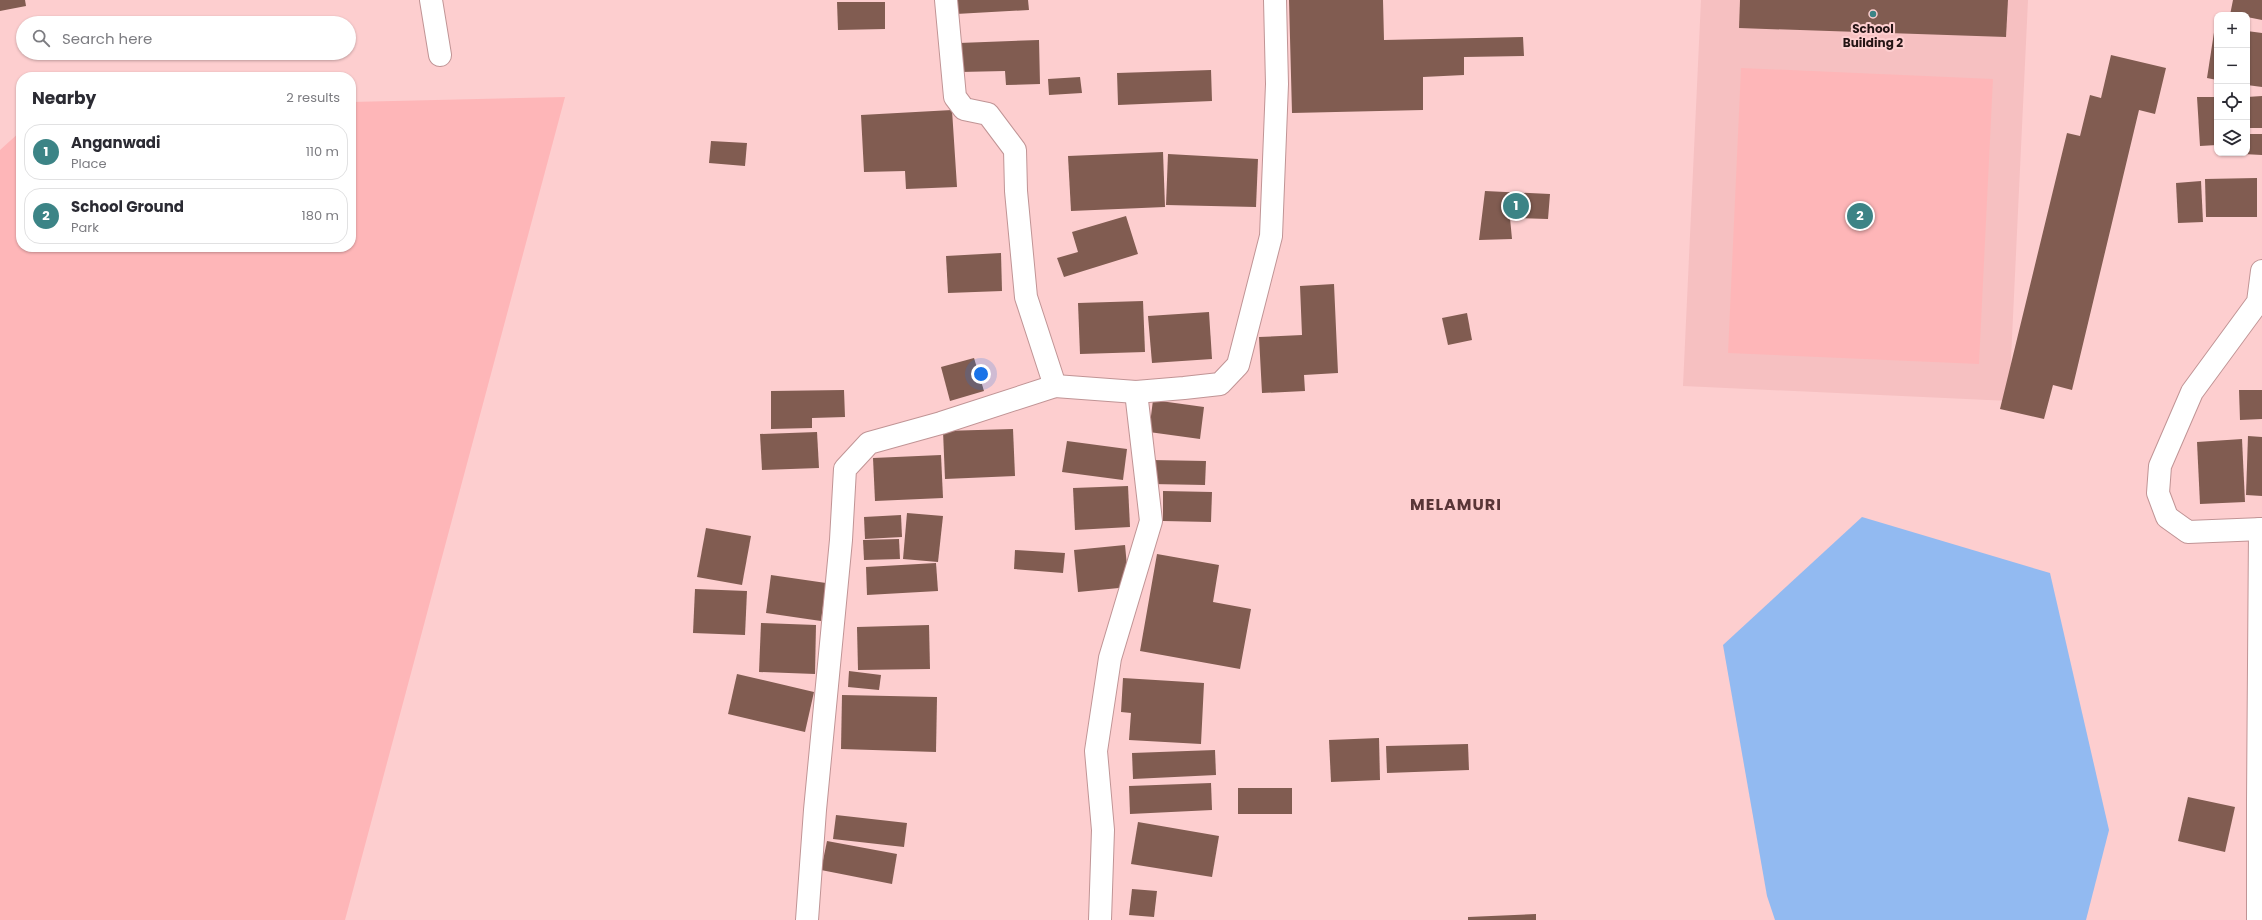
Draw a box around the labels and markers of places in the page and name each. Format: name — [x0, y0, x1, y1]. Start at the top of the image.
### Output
marker: School Building 2 — [1868, 9, 1878, 19]
place label: School Building 2 — [1843, 20, 1903, 51]
pin: 1 — [1503, 191, 1529, 221]
pin: 2 — [1847, 201, 1873, 231]

